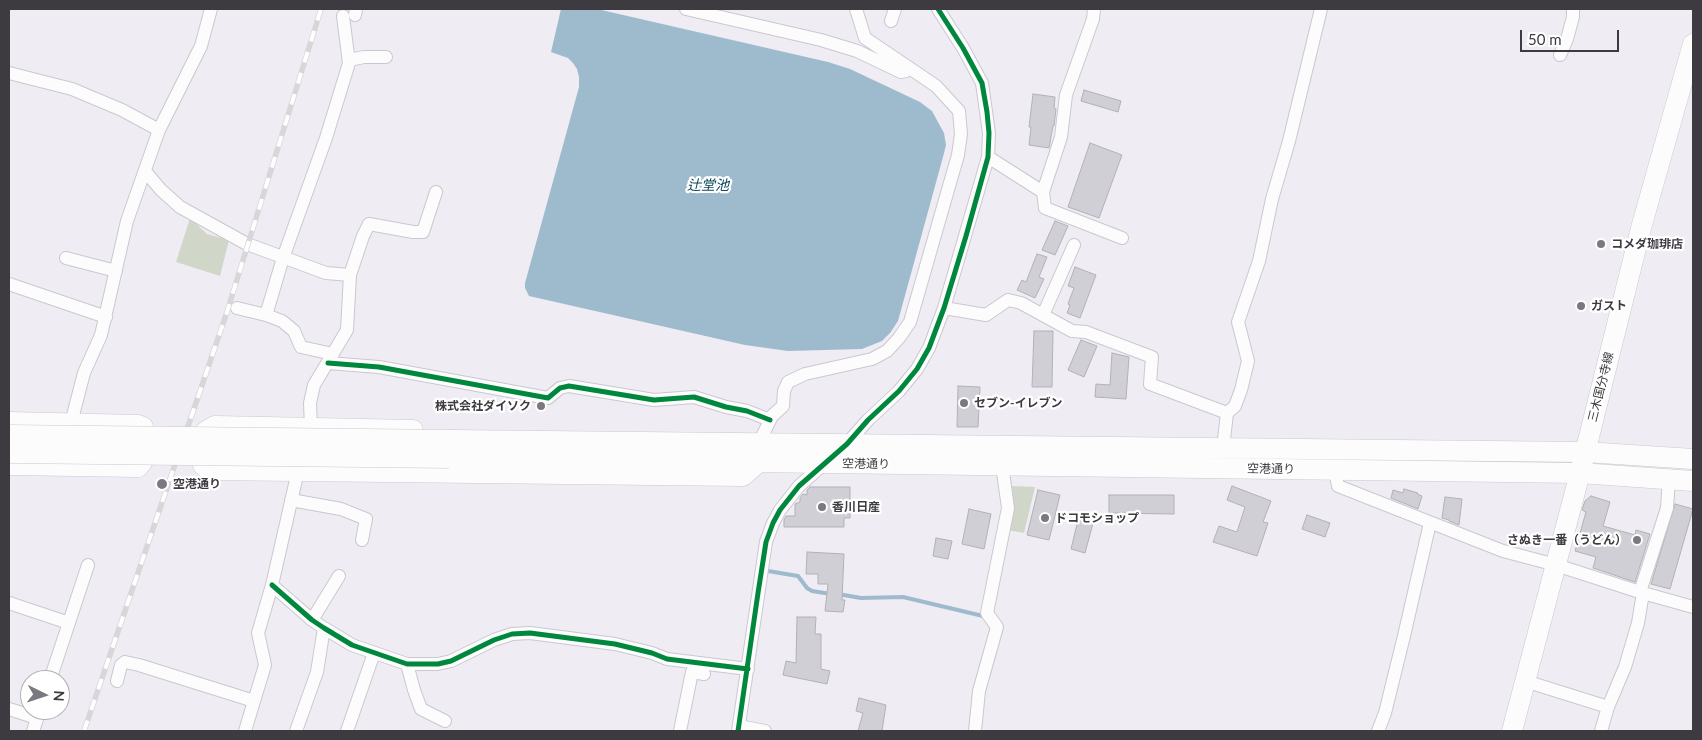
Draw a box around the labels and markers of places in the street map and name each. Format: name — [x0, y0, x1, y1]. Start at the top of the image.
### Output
place label: コメダ珈琲店 — [1611, 237, 1683, 251]
marker: コメダ珈琲店 — [1595, 238, 1607, 250]
place label: ガスト — [1591, 299, 1627, 313]
marker: ガスト — [1575, 300, 1587, 312]
place label: セブン-イレブン — [974, 396, 1062, 410]
marker: セブン-イレブン — [958, 397, 970, 409]
place label: 株式会社ダイソク — [435, 399, 531, 413]
marker: 株式会社ダイソク — [535, 400, 547, 412]
marker: 空港通り — [155, 477, 169, 491]
place label: 空港通り — [173, 477, 221, 491]
place label: 香川日産 — [832, 500, 880, 514]
marker: 香川日産 — [816, 501, 828, 513]
place label: ドコモショップ — [1055, 511, 1139, 525]
marker: ドコモショップ — [1039, 512, 1051, 524]
place label: さぬき一番（うどん） — [1507, 533, 1627, 547]
marker: さぬき一番（うどん） — [1631, 534, 1643, 546]

